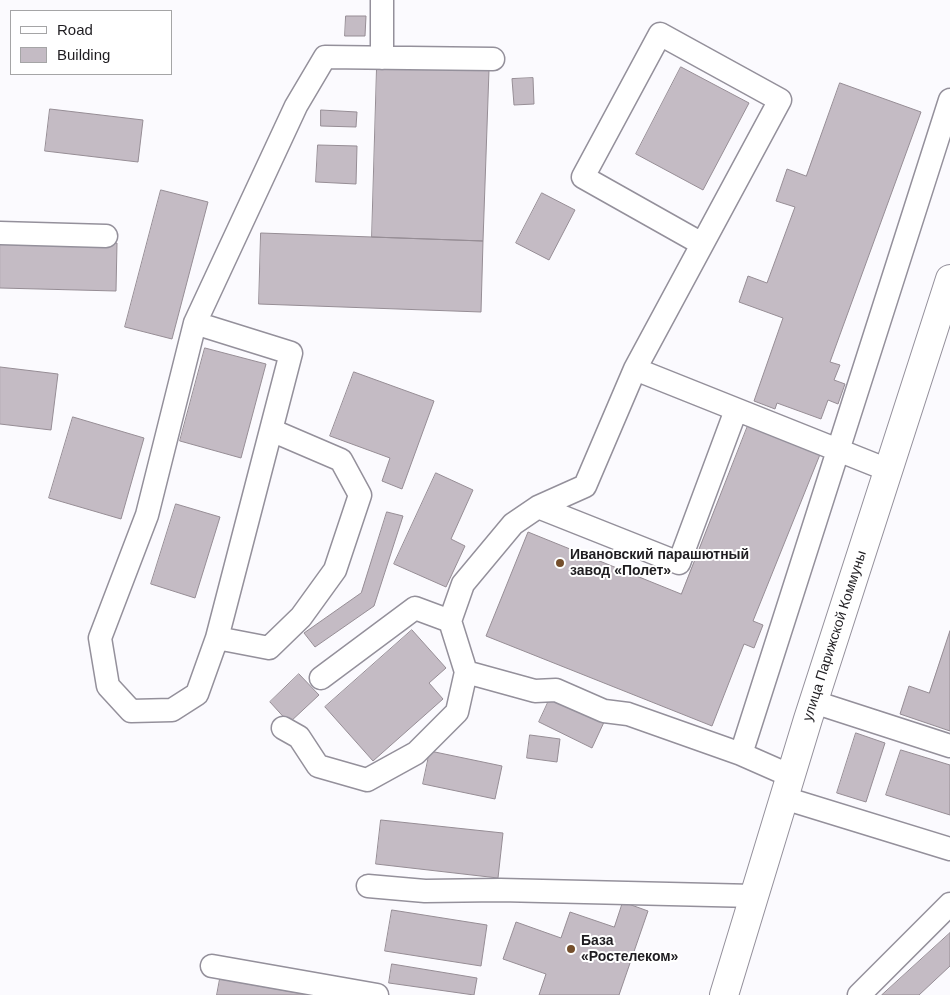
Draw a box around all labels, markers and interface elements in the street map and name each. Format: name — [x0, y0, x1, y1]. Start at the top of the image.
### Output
legend — [10, 10, 172, 75]
text: Road — [57, 21, 93, 38]
text: Building — [57, 46, 110, 63]
place label: Ивановский парашютный завод «Полет» — [570, 547, 749, 580]
street label: улица Парижской Коммуны — [799, 549, 871, 723]
marker: Ивановский парашютный завод «Полет» — [554, 557, 566, 569]
place label: База «Ростелеком» — [581, 933, 678, 966]
marker: База «Ростелеком» — [565, 943, 577, 955]

